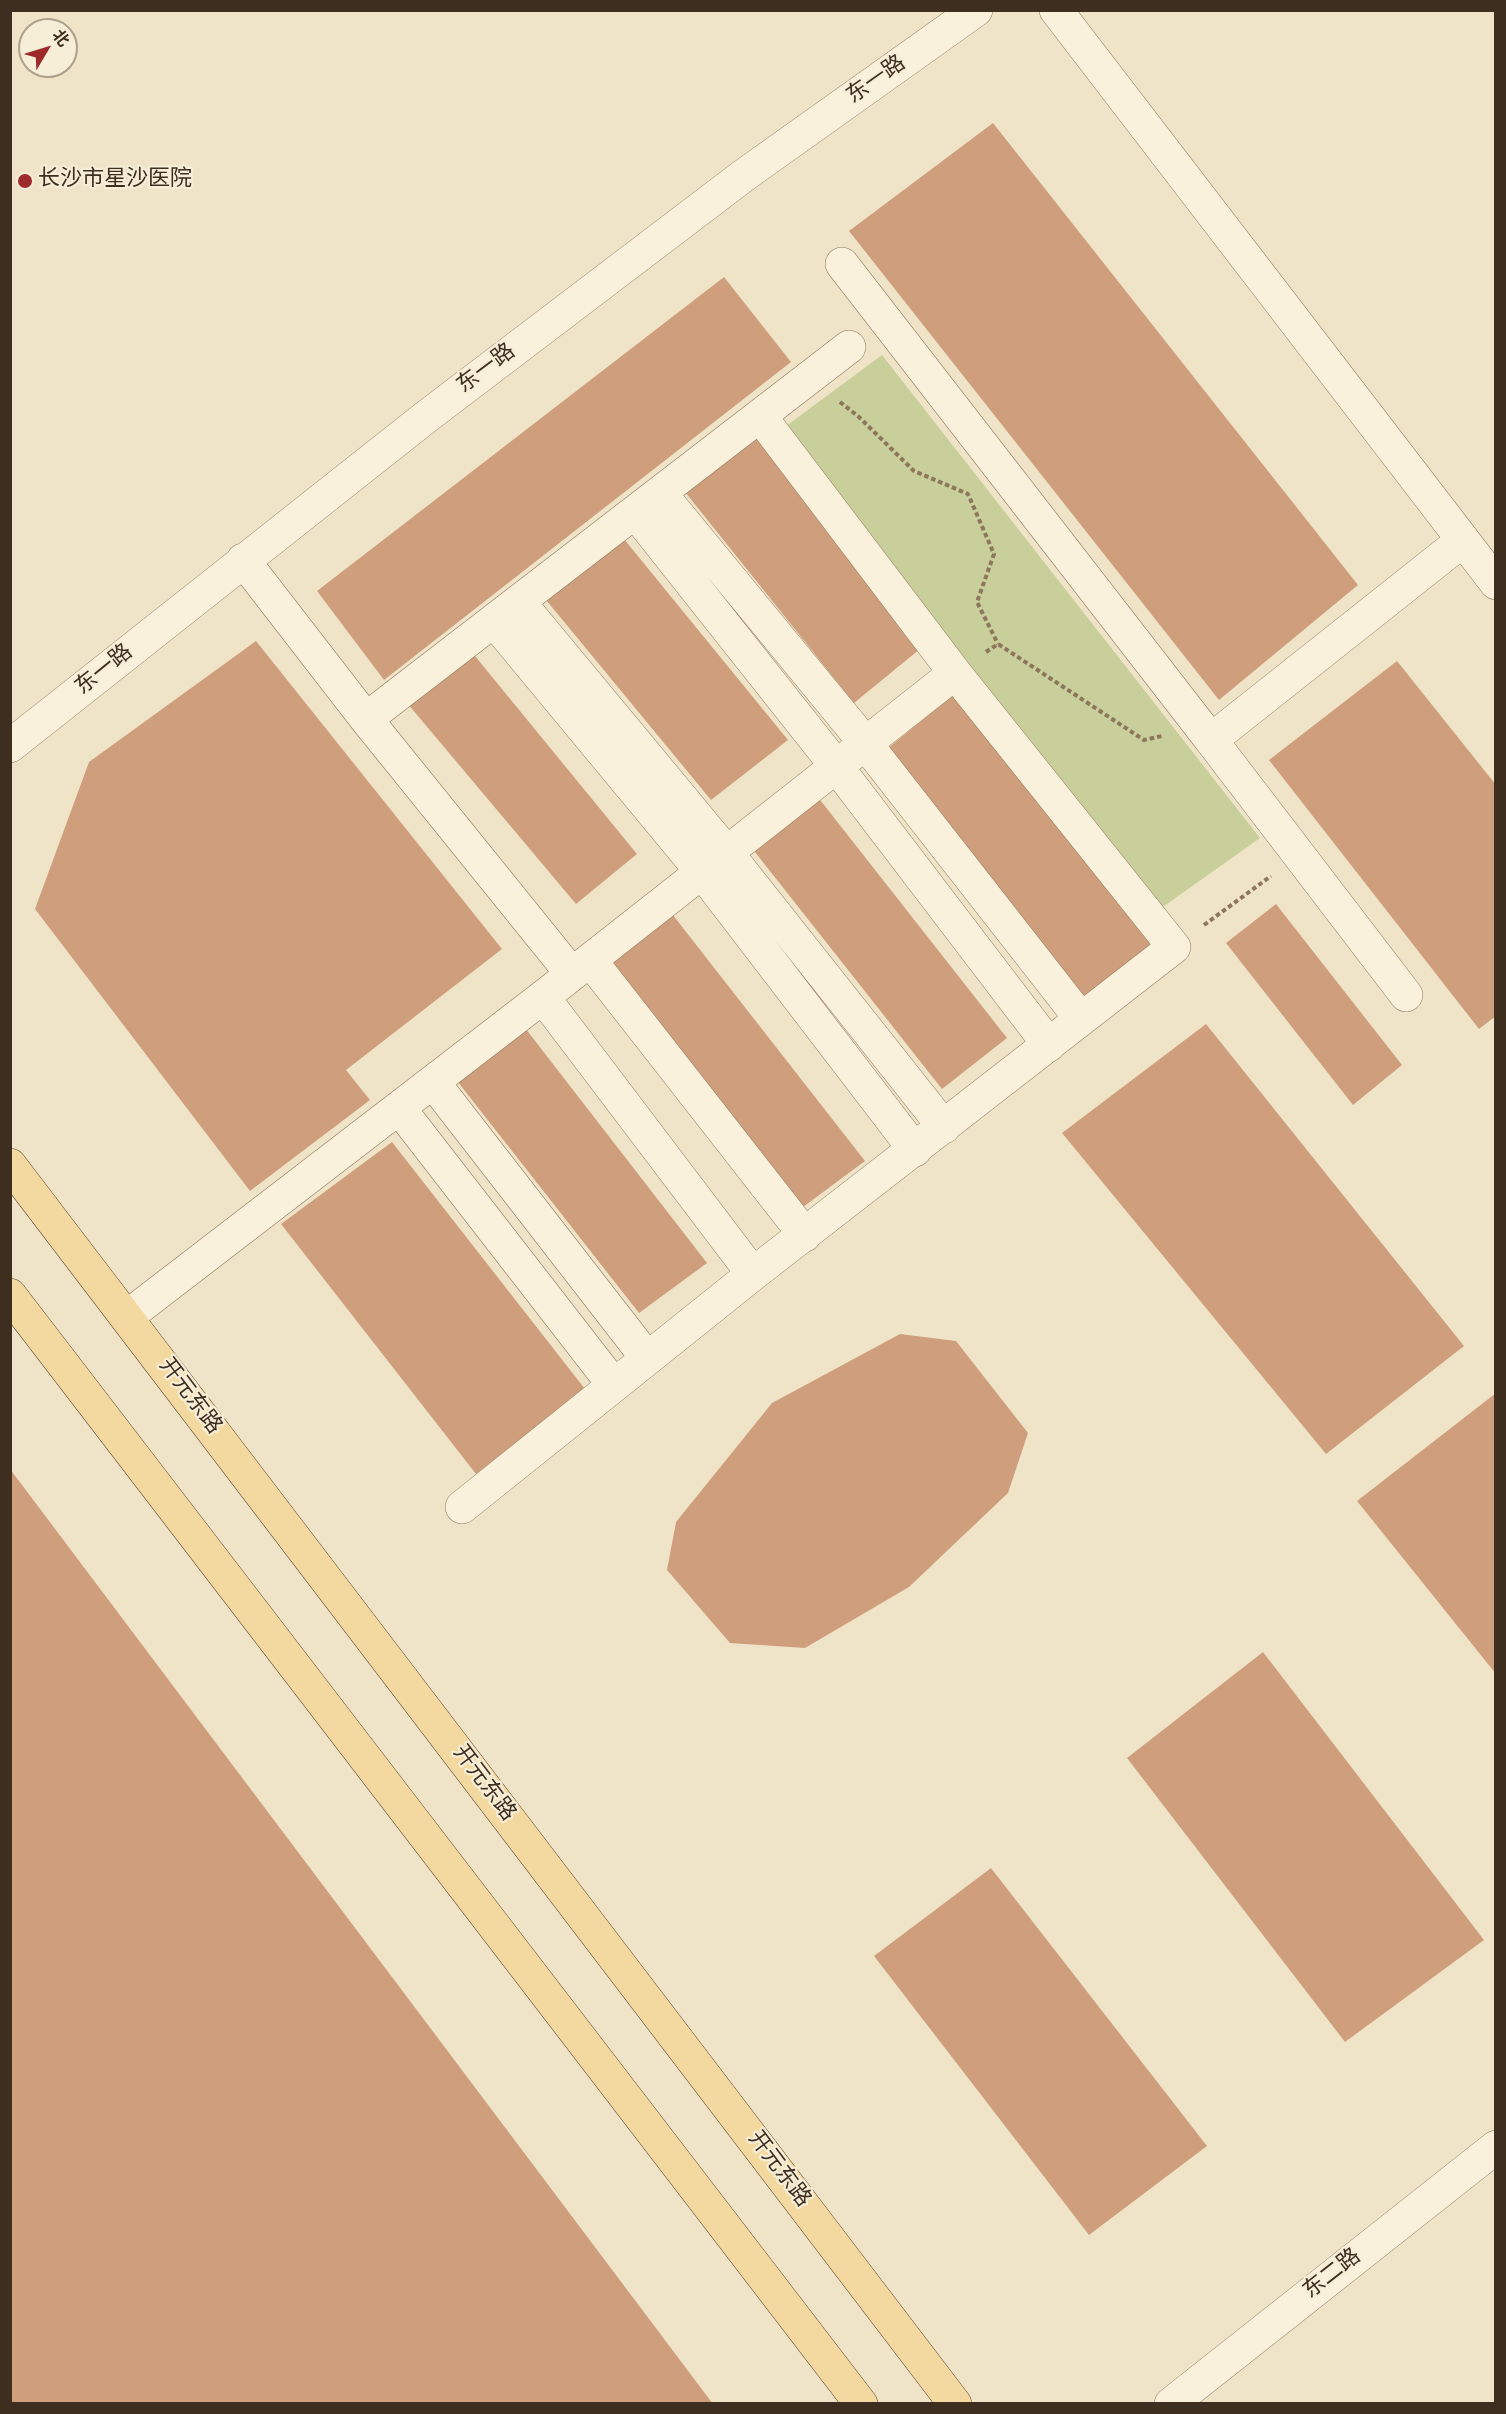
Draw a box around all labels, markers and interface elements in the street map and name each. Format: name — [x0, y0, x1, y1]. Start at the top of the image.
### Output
north arrow — [18, 18, 78, 78]
text: 北 — [46, 24, 75, 52]
street label: 东一路 — [842, 51, 912, 111]
place label: 长沙市星沙医院 — [38, 168, 192, 194]
marker: 长沙市星沙医院 — [16, 172, 34, 190]
street label: 东一路 — [453, 340, 521, 400]
street label: 东一路 — [71, 640, 139, 702]
street label: 开元东路 — [152, 1354, 226, 1440]
street label: 开元东路 — [446, 1741, 520, 1827]
street label: 开元东路 — [741, 2127, 815, 2213]
street label: 东二路 — [1299, 2244, 1367, 2306]

